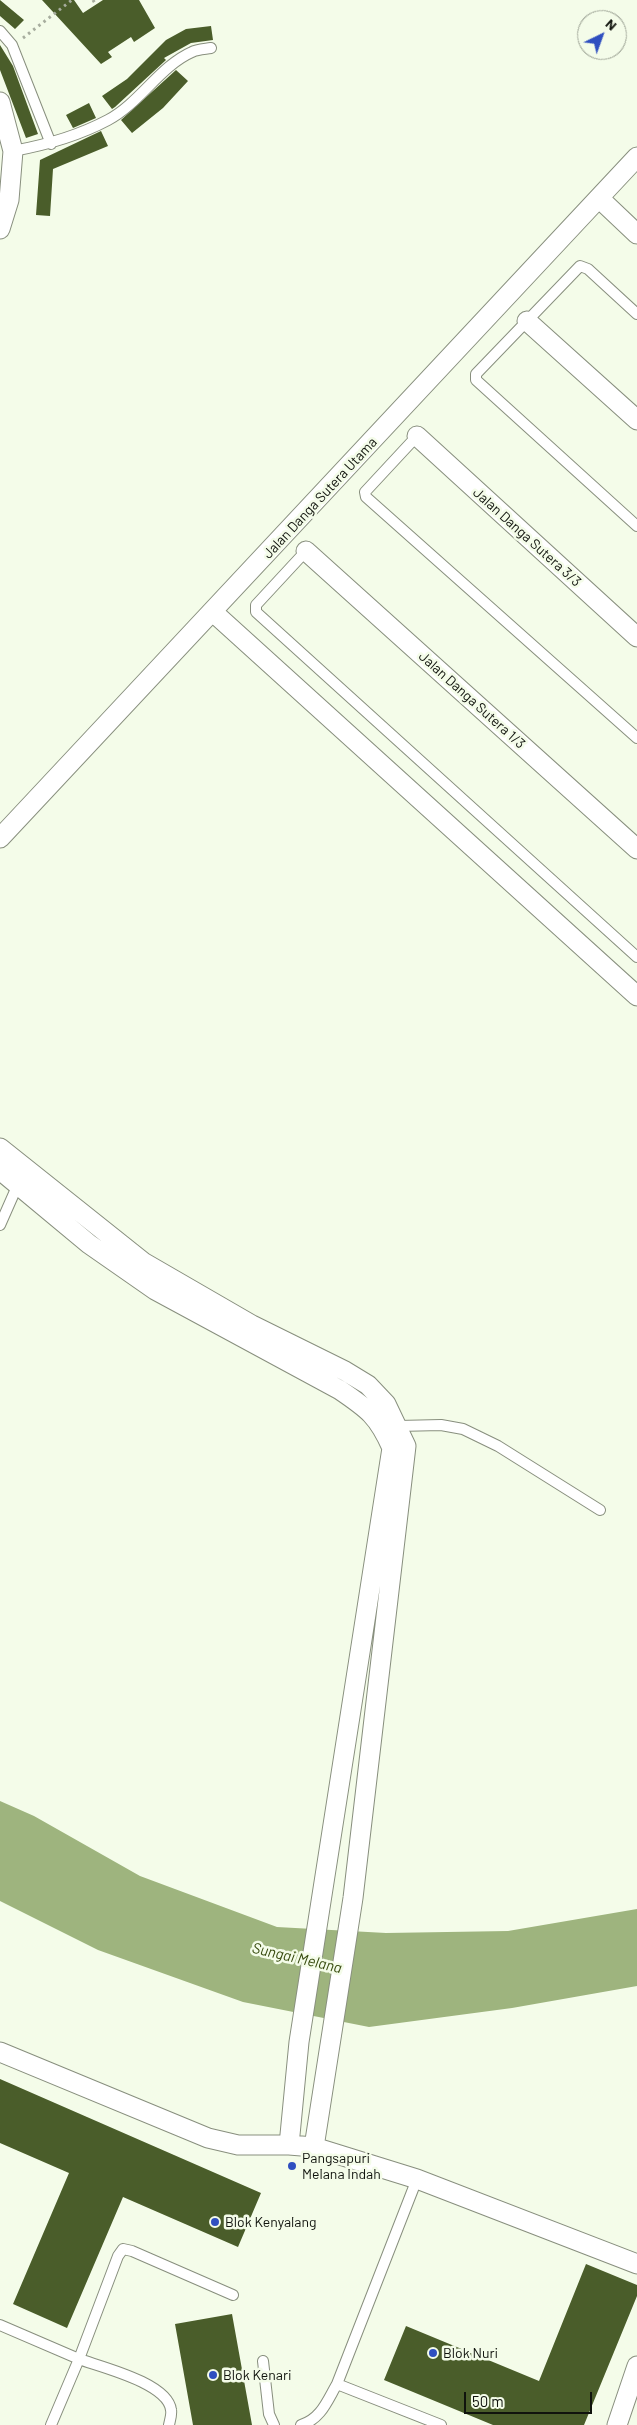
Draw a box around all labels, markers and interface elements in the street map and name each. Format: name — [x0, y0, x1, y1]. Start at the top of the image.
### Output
north arrow — [577, 10, 627, 60]
text: N — [603, 15, 621, 34]
street label: Jalan Danga Sutera Utama — [259, 434, 381, 562]
street label: Jalan Danga Sutera 3/3 — [469, 484, 585, 590]
street label: Jalan Danga Sutera 1/3 — [415, 648, 529, 752]
water label: Sungai Melana — [250, 1939, 344, 1977]
place label: Pangsapuri Melana Indah — [302, 2150, 381, 2182]
marker: Pangsapuri Melana Indah — [286, 2160, 298, 2172]
place label: Blok Kenyalang — [225, 2214, 317, 2230]
marker: Blok Kenyalang — [209, 2216, 221, 2228]
place label: Blok Nuri — [443, 2345, 498, 2361]
marker: Blok Nuri — [427, 2347, 439, 2359]
place label: Blok Kenari — [223, 2367, 292, 2383]
marker: Blok Kenari — [207, 2369, 219, 2381]
scale bar — [467, 2382, 594, 2414]
text: 50 m — [472, 2392, 504, 2410]

